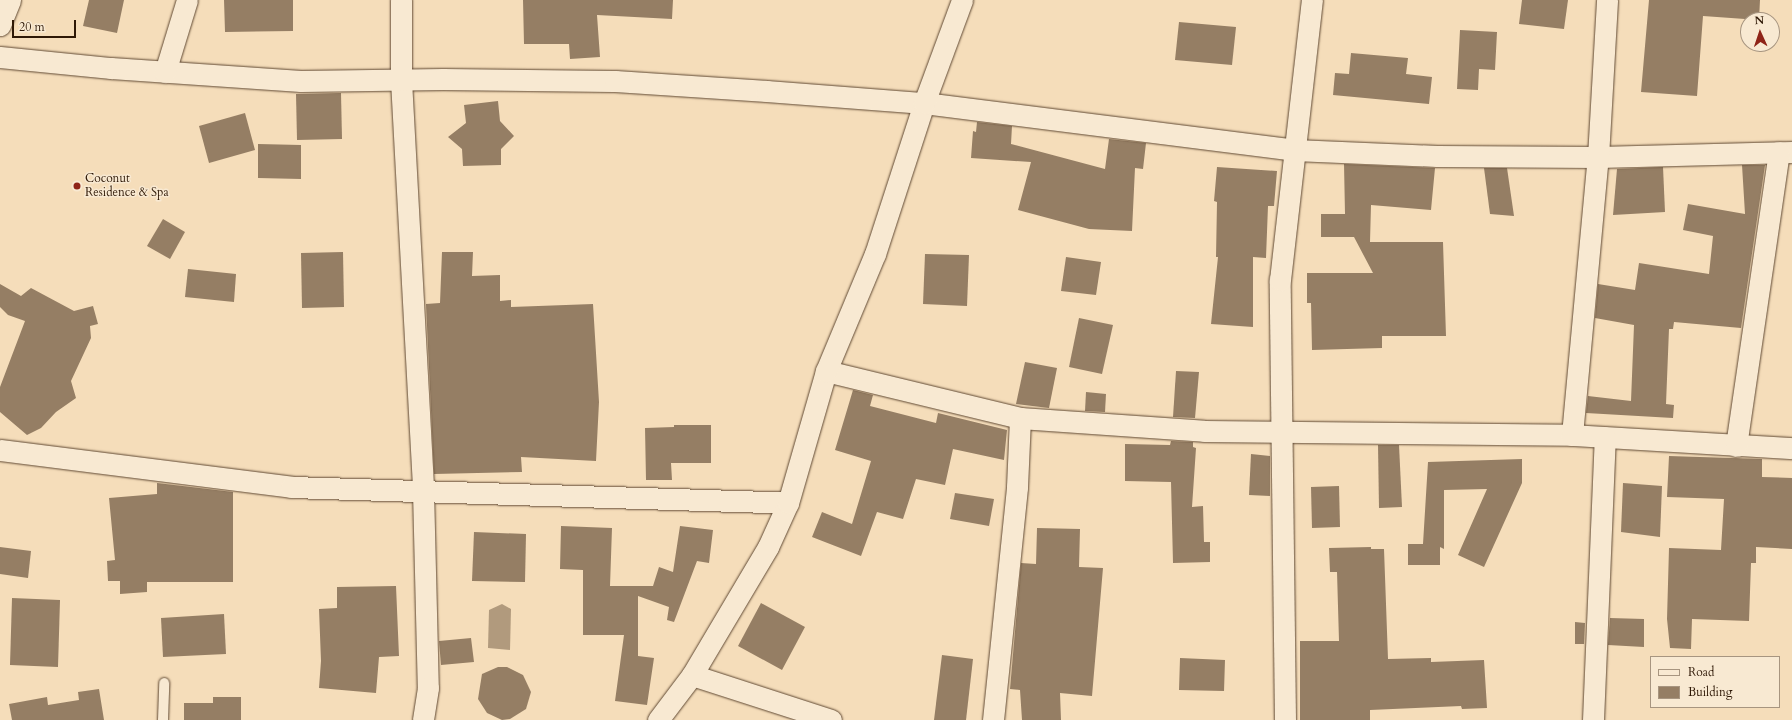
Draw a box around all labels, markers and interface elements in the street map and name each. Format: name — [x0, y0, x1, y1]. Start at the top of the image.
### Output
scale bar — [14, 12, 78, 38]
north arrow — [1740, 12, 1780, 52]
text: N — [1754, 13, 1765, 28]
text: 20 m — [19, 19, 45, 35]
place label: Coconut Residence & Spa — [85, 172, 169, 200]
marker: Coconut Residence & Spa — [72, 181, 82, 191]
legend — [1650, 656, 1780, 708]
text: Road — [1688, 664, 1714, 680]
text: Building — [1688, 684, 1732, 700]

